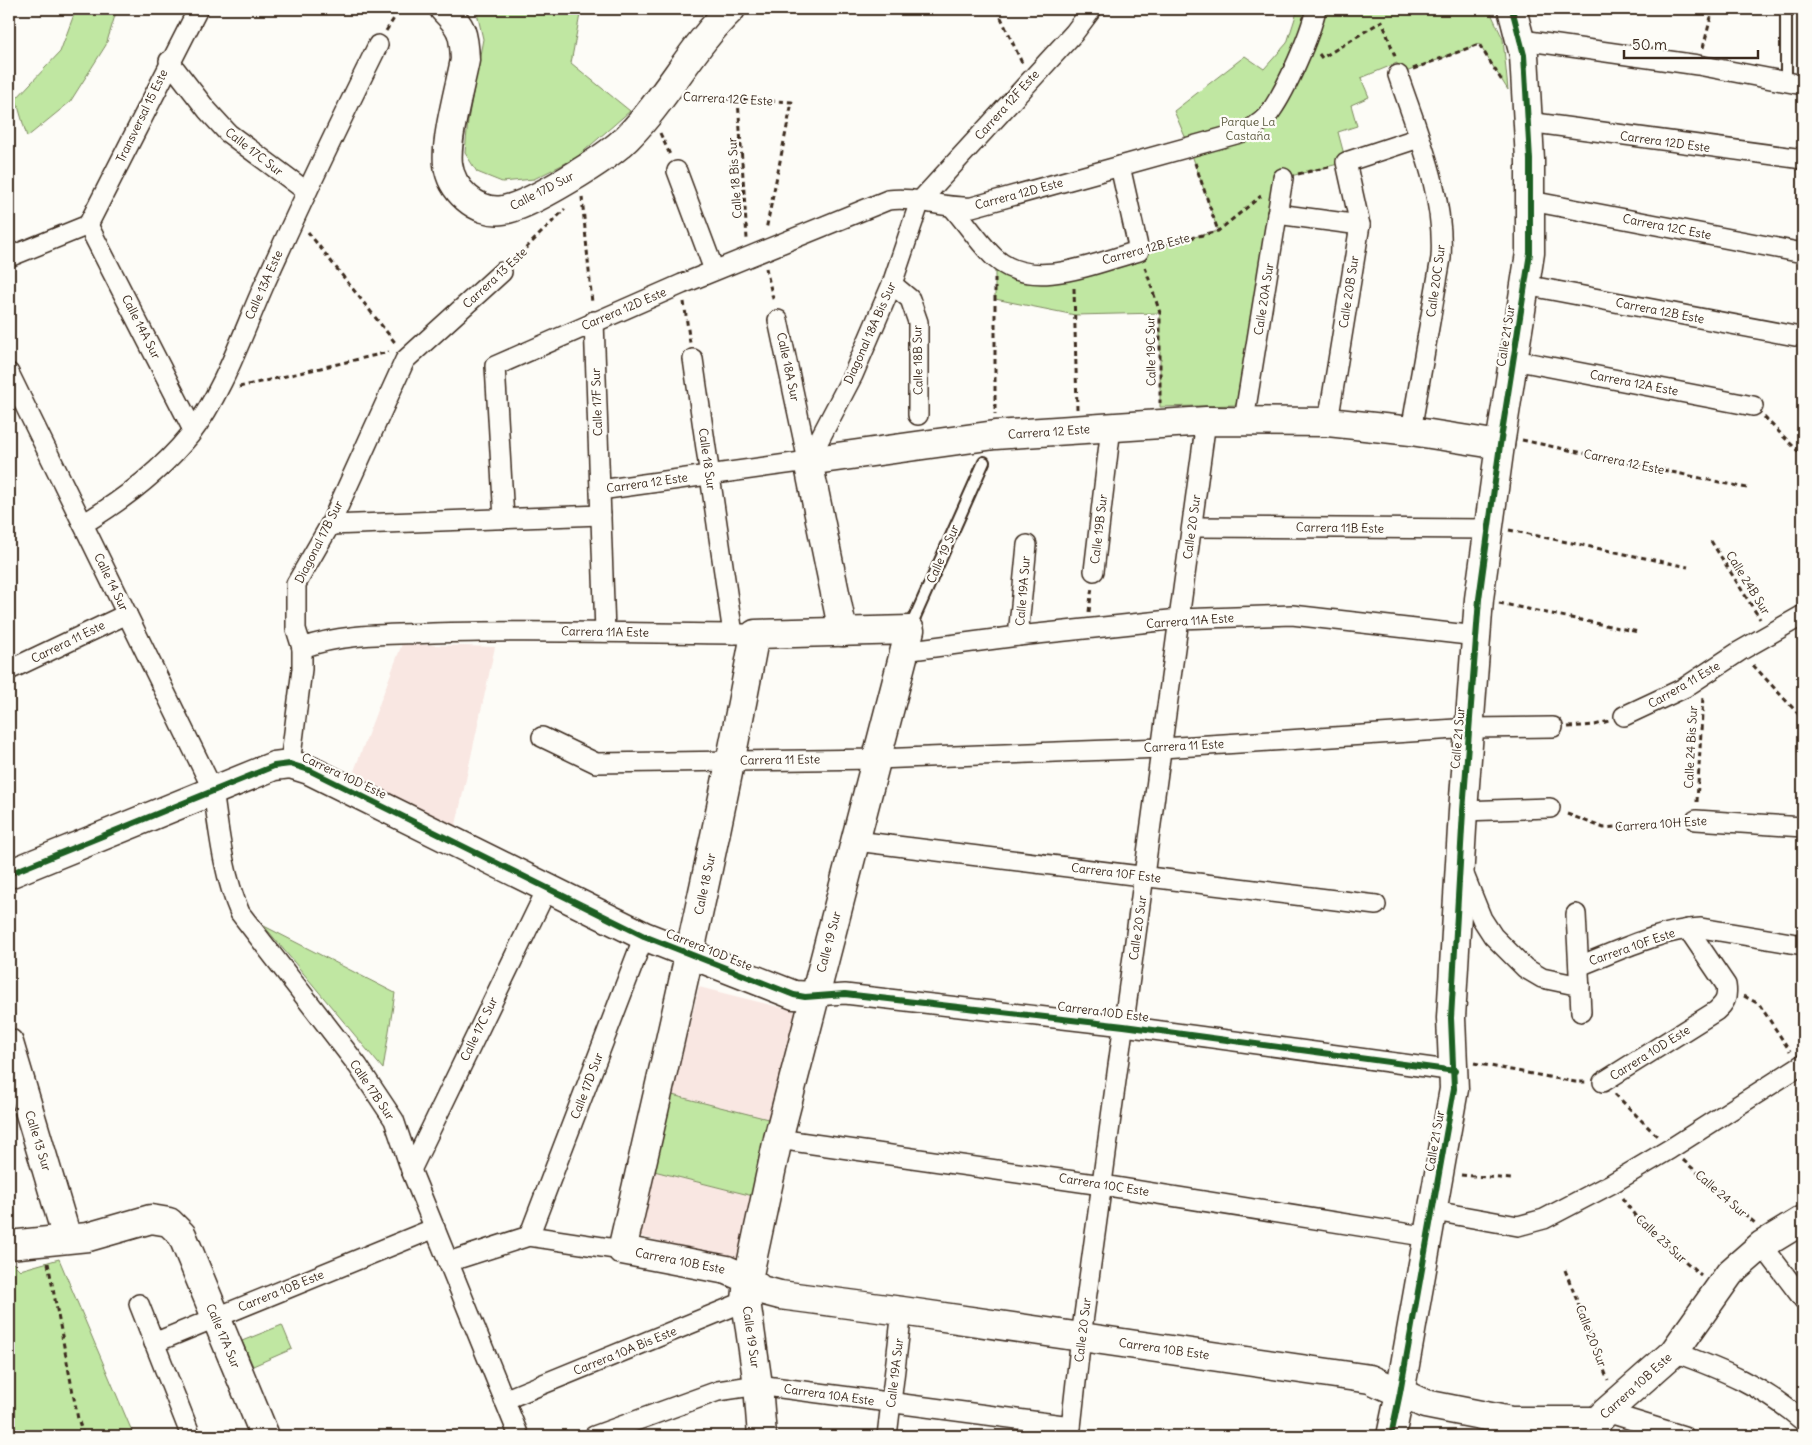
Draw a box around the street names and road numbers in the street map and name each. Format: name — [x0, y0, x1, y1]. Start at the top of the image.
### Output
street label: Transversal 15 Este — [112, 67, 171, 165]
street label: Carrera 12F Este — [971, 67, 1042, 143]
street label: Carrera 12C Este — [683, 89, 773, 108]
street label: Calle 17C Sur — [222, 124, 286, 179]
street label: Carrera 12D Este — [1619, 128, 1711, 155]
street label: Calle 18 Bis Sur — [724, 137, 745, 219]
street label: Calle 17D Sur — [507, 168, 576, 213]
street label: Carrera 12D Este — [973, 175, 1065, 212]
street label: Carrera 12C Este — [1621, 211, 1713, 242]
street label: Carrera 12B Este — [1100, 230, 1191, 267]
street label: Carrera 13 Este — [459, 244, 530, 311]
street label: Calle 20C Sur — [1423, 244, 1448, 318]
street label: Calle 13A Este — [242, 248, 286, 322]
street label: Calle 20B Sur — [1335, 255, 1362, 329]
street label: Calle 20A Sur — [1250, 262, 1277, 336]
street label: Diagonal 18A Bis Sur — [840, 279, 899, 386]
street label: Carrera 12D Este — [579, 284, 668, 333]
street label: Calle 14A Sur — [119, 292, 164, 362]
street label: Carrera 12B Este — [1614, 295, 1706, 326]
street label: Calle 21 Sur — [1493, 304, 1518, 368]
street label: Calle 19C Sur — [1142, 316, 1159, 386]
street label: Calle 18B Sur — [909, 325, 926, 395]
street label: Calle 18A Sur — [774, 331, 803, 403]
street label: Carrera 12A Este — [1589, 367, 1680, 398]
street label: Calle 17F Sur — [588, 368, 605, 436]
street label: Carrera 12 Este — [1007, 421, 1090, 442]
street label: Calle 18 Sur — [696, 427, 719, 491]
street label: Carrera 12 Este — [1582, 446, 1666, 477]
street label: Carrera 12 Este — [605, 469, 689, 496]
street label: Calle 19B Sur — [1087, 493, 1110, 565]
street label: Calle 20 Sur — [1180, 493, 1203, 560]
street label: Diagonal 17B Sur — [291, 498, 346, 586]
street label: Carrera 11B Este — [1296, 519, 1384, 536]
street label: Calle 19 Sur — [923, 522, 962, 585]
street label: Calle 24B Sur — [1723, 548, 1774, 617]
street label: Calle 14 Sur — [91, 550, 132, 613]
street label: Calle 19A Sur — [1012, 555, 1033, 627]
street label: Carrera 11A Este — [1146, 610, 1234, 631]
street label: Carrera 11 Este — [28, 617, 107, 666]
street label: Carrera 11A Este — [561, 623, 649, 640]
street label: Carrera 11 Este — [1645, 658, 1722, 711]
street label: Calle 24 Bis Sur — [1681, 705, 1700, 789]
street label: Calle 21 Sur — [1447, 706, 1468, 770]
street label: Carrera 11 Este — [1143, 736, 1224, 755]
street label: Carrera 10D Este — [299, 749, 389, 802]
street label: Carrera 11 Este — [740, 751, 820, 768]
street label: Carrera 10H Este — [1615, 813, 1707, 834]
street label: Calle 18 Sur — [691, 852, 718, 916]
street label: Carrera 10F Este — [1070, 860, 1162, 885]
street label: Calle 20 Sur — [1126, 894, 1149, 961]
street label: Calle 19 Sur — [813, 910, 844, 974]
street label: Carrera 10D Este — [664, 925, 755, 974]
street label: Carrera 10F Este — [1587, 925, 1677, 968]
street label: Calle 17C Sur — [457, 994, 501, 1063]
street label: Carrera 10D Este — [1057, 998, 1150, 1025]
street label: Carrera 10D Este — [1607, 1022, 1693, 1083]
street label: Calle 17D Sur — [567, 1050, 606, 1121]
street label: Calle 17B Sur — [347, 1057, 398, 1123]
street label: Calle 13 Sur — [22, 1109, 55, 1173]
street label: Calle 21 Sur — [1422, 1109, 1447, 1173]
street label: Calle 24 Sur — [1692, 1167, 1751, 1220]
street label: Carrera 10C Este — [1058, 1170, 1150, 1199]
street label: Calle 23 Sur — [1633, 1211, 1690, 1266]
street label: Carrera 10B Este — [634, 1244, 726, 1277]
street label: Carrera 10B Este — [236, 1266, 326, 1315]
street label: Calle 20 Sur — [1071, 1297, 1094, 1363]
street label: Calle 17A Sur — [203, 1301, 244, 1371]
street label: Calle 20 Sur — [1573, 1303, 1610, 1369]
street label: Calle 19 Sur — [740, 1305, 763, 1369]
street label: Carrera 10A Bis Este — [571, 1323, 679, 1378]
street label: Carrera 10B Este — [1118, 1335, 1210, 1362]
street label: Calle 19A Sur — [883, 1337, 906, 1409]
street label: Carrera 10B Este — [1597, 1350, 1675, 1422]
street label: Carrera 10A Este — [783, 1381, 875, 1408]

